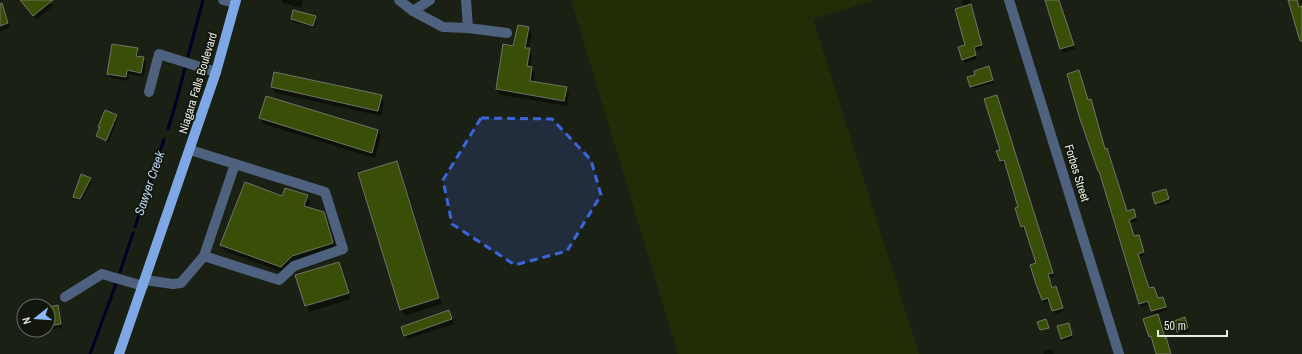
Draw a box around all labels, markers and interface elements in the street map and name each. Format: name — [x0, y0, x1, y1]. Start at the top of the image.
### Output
street label: Niagara Falls Boulevard — [175, 30, 221, 136]
street label: Forbes Street — [1061, 142, 1093, 204]
water label: Sawyer Creek — [131, 148, 169, 218]
north arrow — [16, 298, 56, 338]
scale bar — [1158, 312, 1227, 338]
text: N — [19, 316, 34, 326]
text: 50 m — [1164, 318, 1186, 334]

